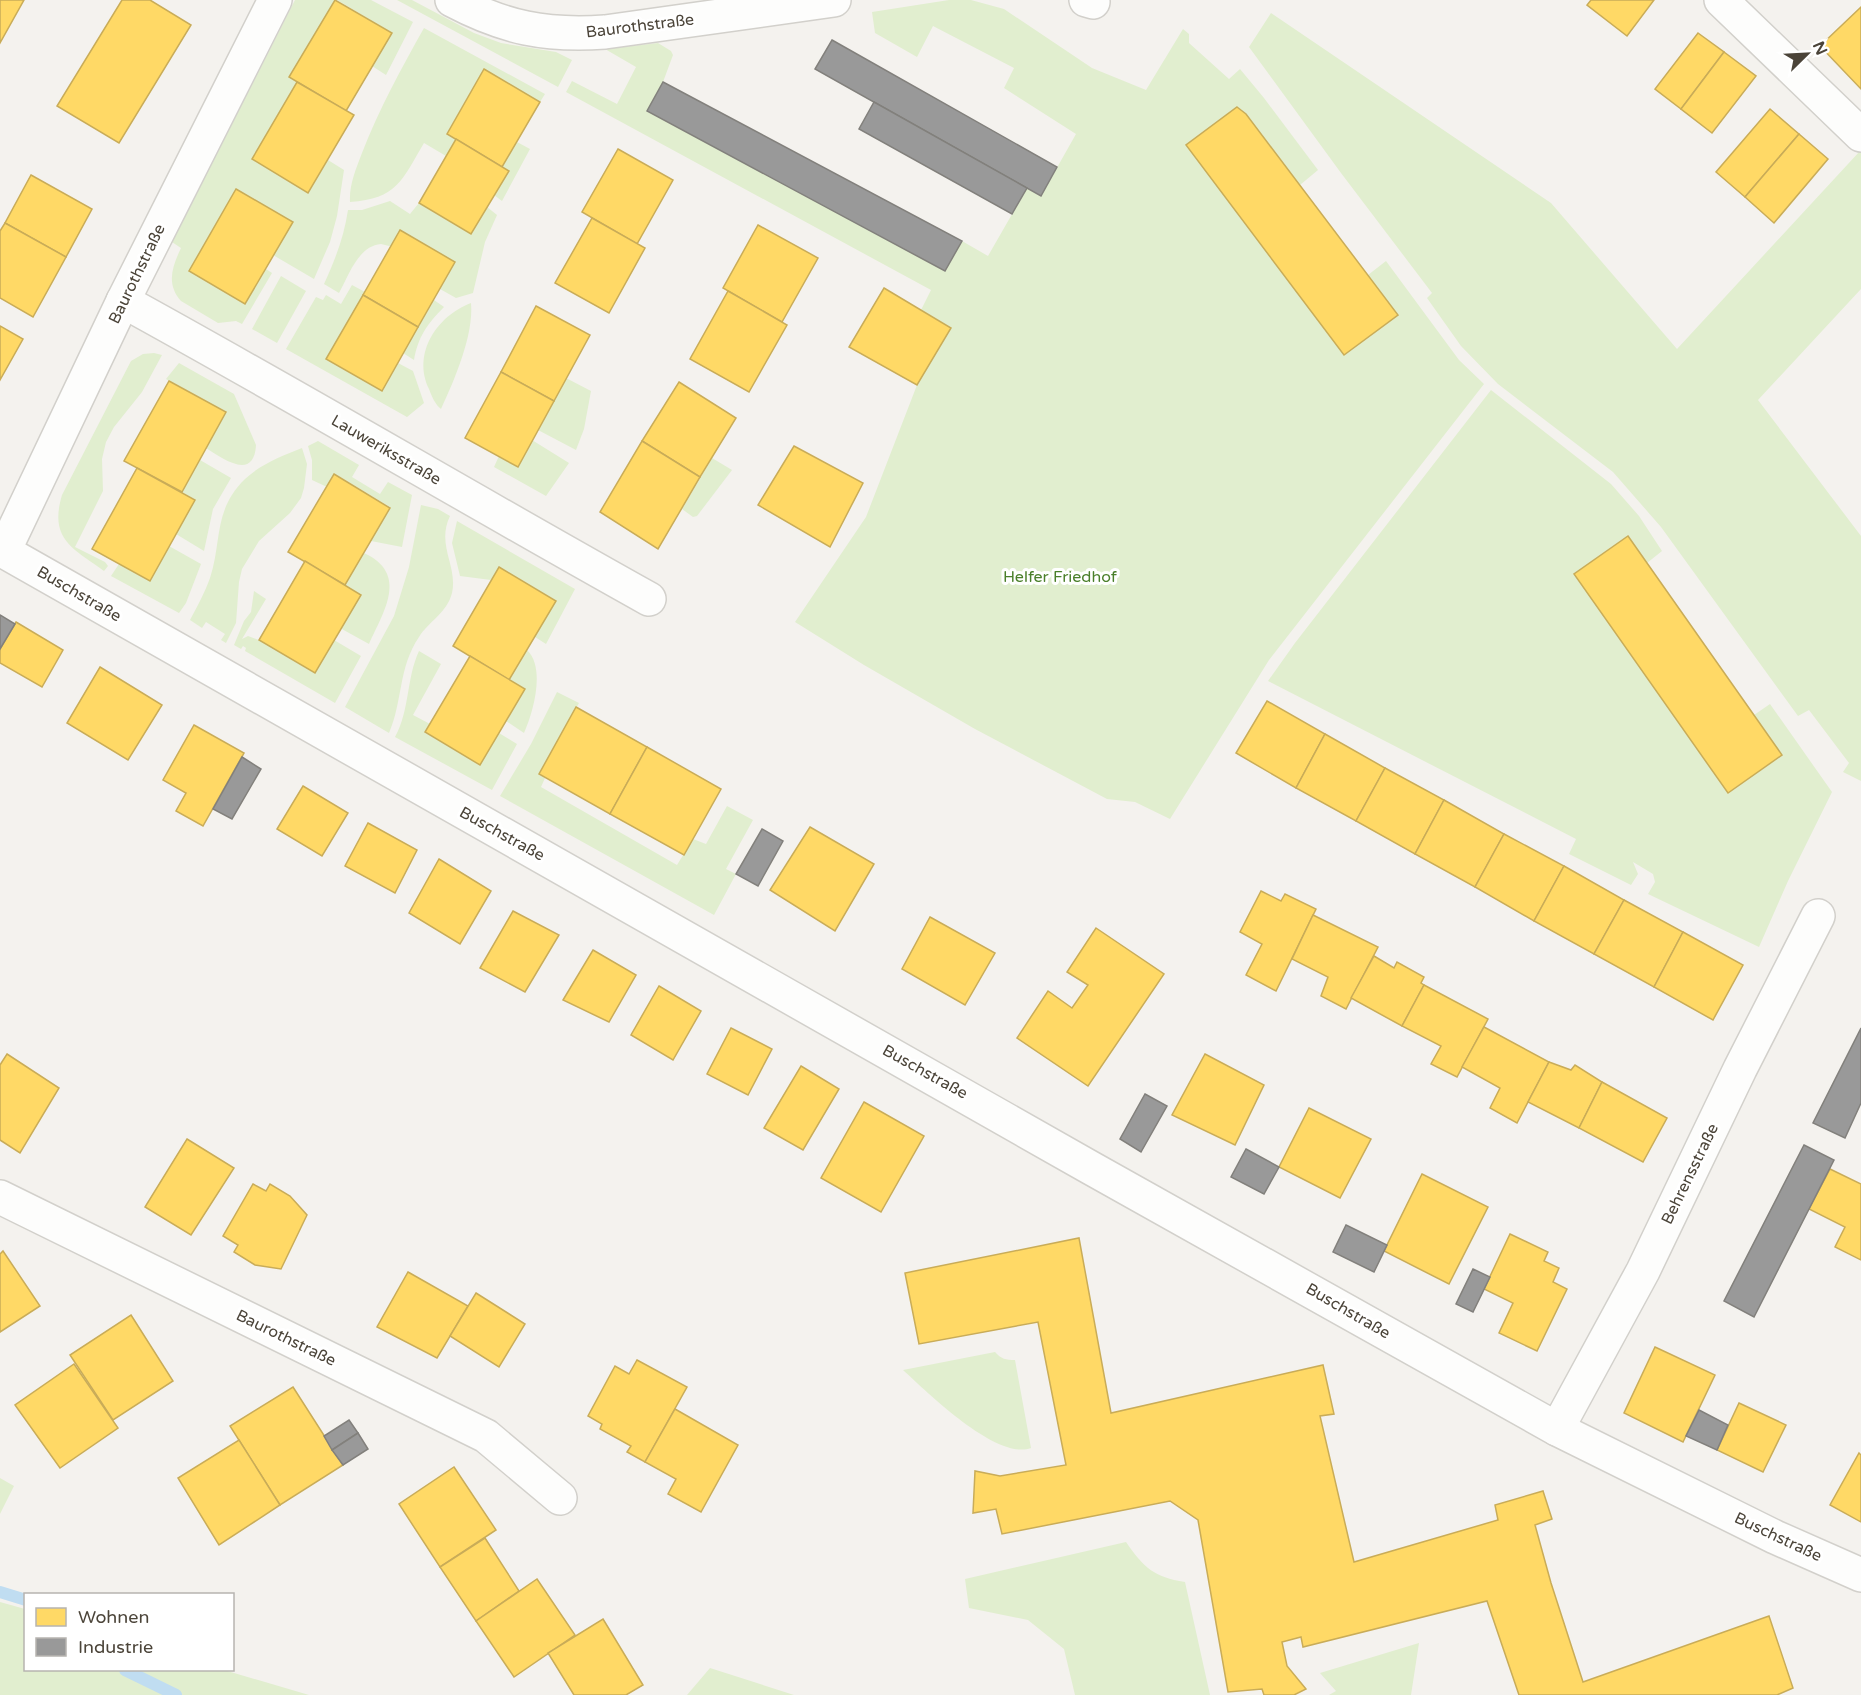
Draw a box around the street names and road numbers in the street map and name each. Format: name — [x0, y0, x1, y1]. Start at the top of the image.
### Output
street label: Baurothstraße — [585, 9, 695, 43]
street label: Baurothstraße — [104, 221, 170, 327]
street label: Lauweriksstraße — [327, 410, 445, 490]
street label: Buschstraße — [33, 562, 125, 626]
street label: Buschstraße — [456, 802, 548, 866]
street label: Buschstraße — [879, 1040, 971, 1104]
street label: Behrensstraße — [1657, 1120, 1723, 1228]
street label: Buschstraße — [1302, 1279, 1394, 1343]
street label: Baurothstraße — [233, 1305, 339, 1371]
street label: Buschstraße — [1731, 1508, 1825, 1566]

